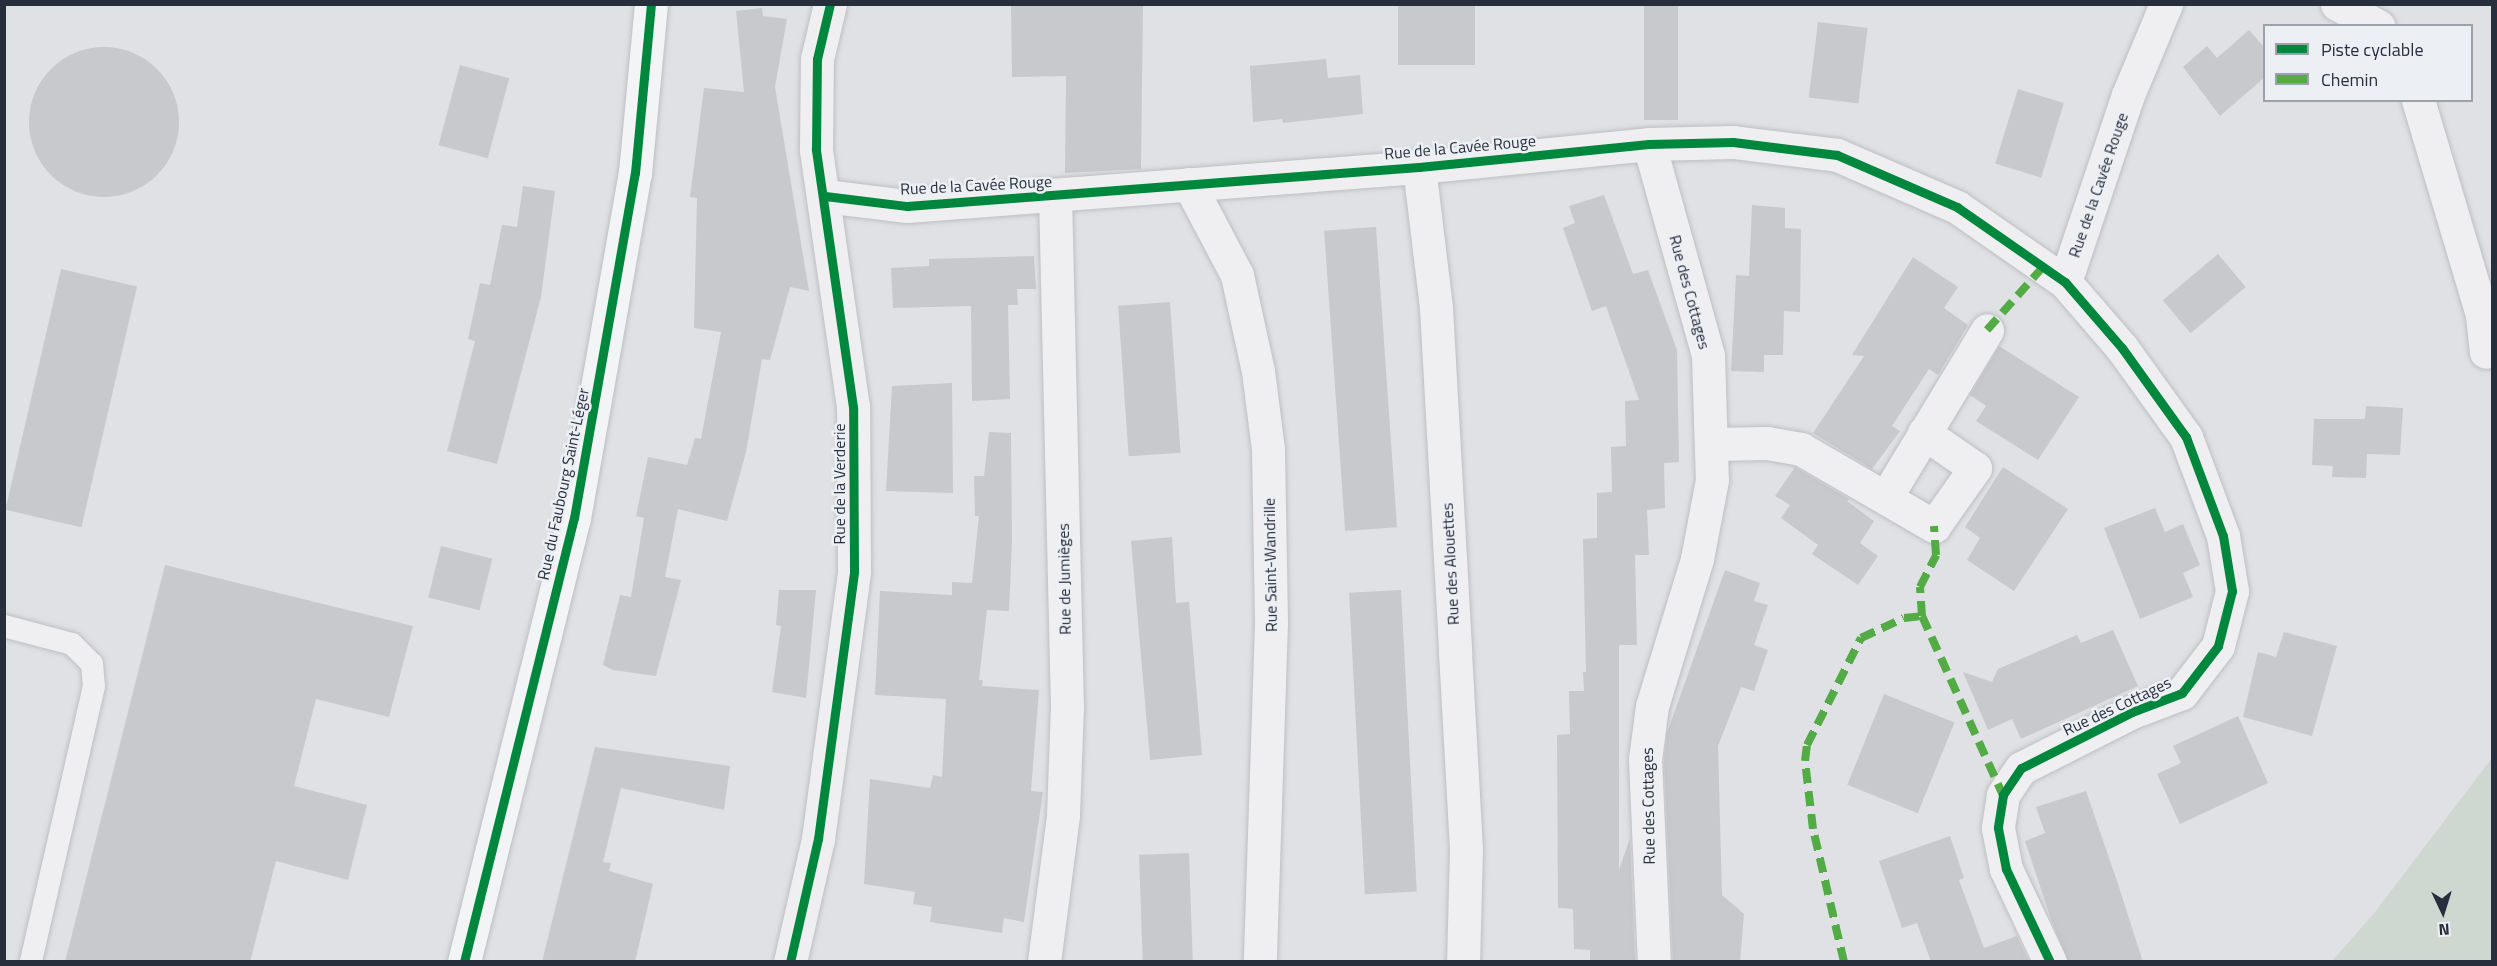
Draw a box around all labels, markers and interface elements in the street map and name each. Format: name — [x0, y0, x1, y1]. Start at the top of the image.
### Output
legend — [2263, 24, 2473, 102]
text: Piste cyclable — [2321, 36, 2423, 63]
text: Chemin — [2321, 66, 2378, 93]
street label: Rue de la Cavée Rouge — [2064, 110, 2132, 260]
street label: Rue de la Cavée Rouge — [1383, 131, 1537, 163]
street label: Rue de la Cavée Rouge — [900, 171, 1052, 199]
street label: Rue des Cottages — [1666, 233, 1714, 351]
street label: Rue du Faubourg Saint-Léger — [533, 386, 593, 582]
street label: Rue de la Verderie — [829, 423, 849, 545]
street label: Rue Saint-Wandrille — [1259, 498, 1281, 632]
street label: Rue des Alouettes — [1437, 502, 1463, 626]
street label: Rue de Jumièges — [1053, 523, 1075, 635]
street label: Rue des Cottages — [2060, 673, 2174, 739]
street label: Rue des Cottages — [1637, 747, 1659, 865]
north arrow — [2413, 882, 2473, 942]
text: N — [2438, 918, 2451, 942]

